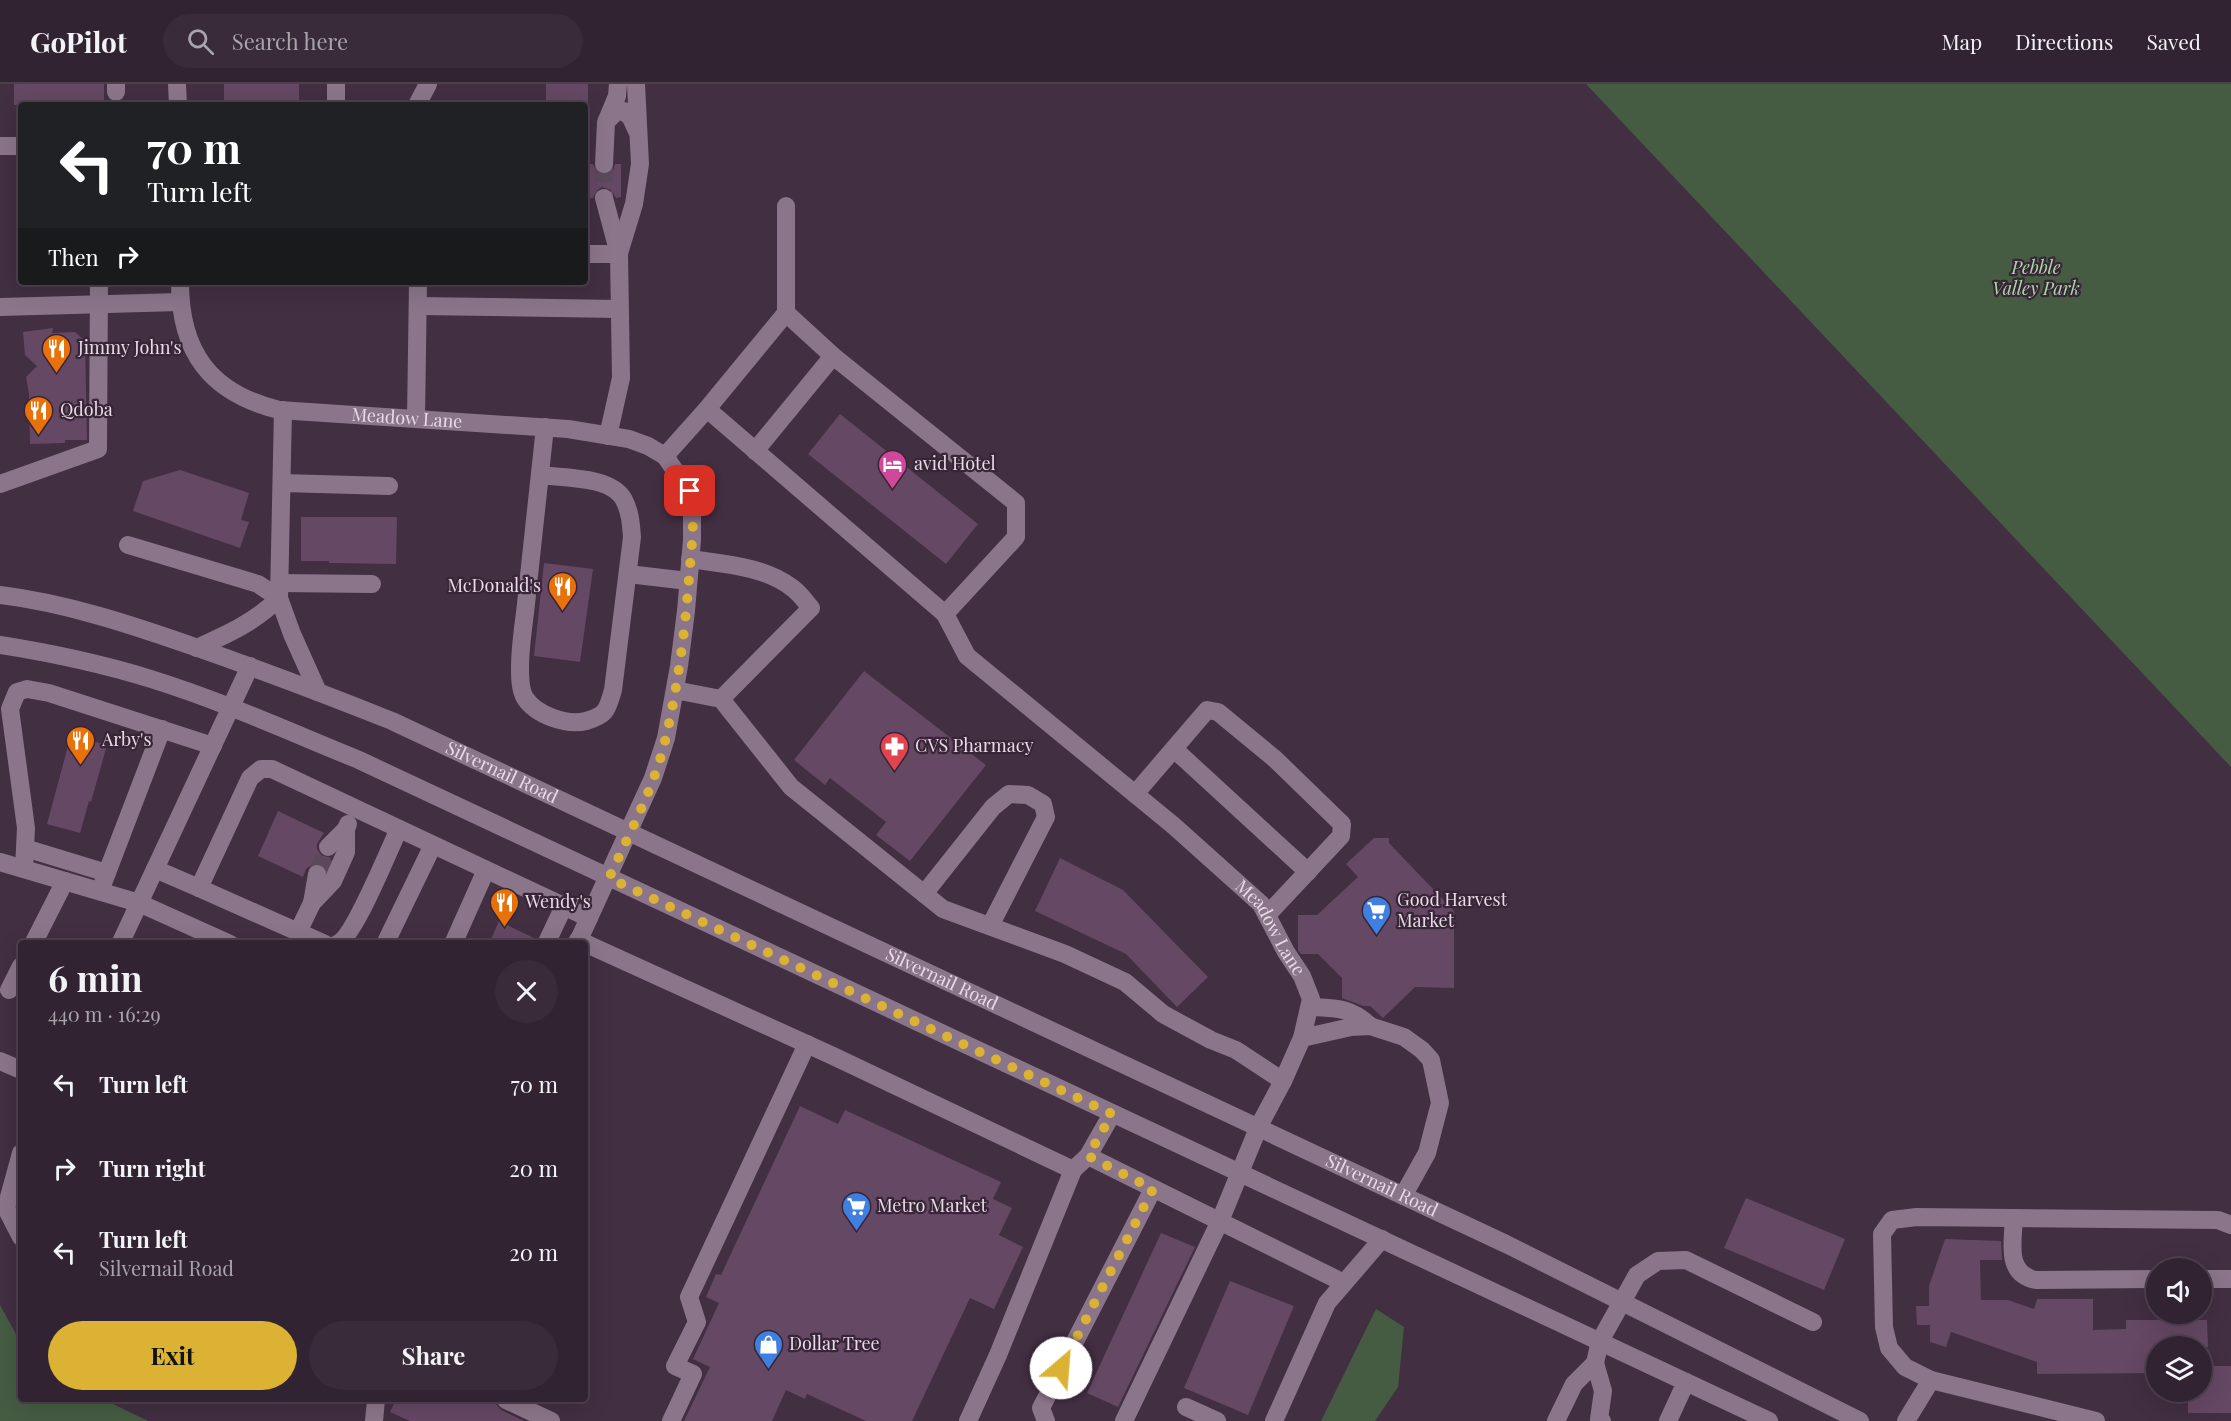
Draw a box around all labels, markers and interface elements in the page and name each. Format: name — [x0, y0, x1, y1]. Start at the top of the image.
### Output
search box — [163, 14, 583, 68]
text: GoPilot — [30, 23, 127, 60]
icon: search — [184, 25, 217, 58]
text: Search here — [232, 26, 348, 56]
text: Map — [1941, 27, 1982, 55]
text: Directions — [2015, 27, 2113, 55]
text: Saved — [2146, 27, 2201, 55]
text: 70 m — [147, 119, 241, 175]
icon: left — [48, 126, 126, 204]
text: Turn left — [147, 173, 251, 209]
icon: right — [111, 240, 144, 273]
text: Then — [48, 242, 99, 272]
park label: Pebble Valley Park — [1992, 255, 2080, 300]
restaurant icon: Jimmy John's — [41, 332, 73, 374]
place label: Jimmy John's — [77, 335, 182, 359]
restaurant icon: Qdoba — [23, 394, 55, 436]
place label: Qdoba — [60, 397, 113, 421]
street label: Meadow Lane — [351, 402, 463, 433]
hotel icon: avid Hotel — [877, 448, 909, 490]
place label: avid Hotel — [914, 451, 996, 475]
pin — [664, 465, 715, 516]
icon: arrive — [673, 474, 706, 507]
restaurant icon: McDonald's — [546, 570, 578, 612]
place label: McDonald's — [447, 573, 541, 597]
restaurant icon: Arby's — [65, 724, 97, 766]
place label: Arby's — [101, 727, 151, 751]
pharmacy icon: CVS Pharmacy — [878, 730, 910, 772]
place label: CVS Pharmacy — [915, 733, 1034, 757]
street label: Silvernail Road — [442, 735, 563, 809]
street label: Meadow Lane — [1231, 874, 1311, 980]
restaurant icon: Wendy's — [488, 886, 520, 928]
place label: Good Harvest Market — [1397, 887, 1508, 932]
place label: Wendy's — [524, 889, 591, 913]
supermarket icon: Good Harvest Market — [1360, 894, 1392, 936]
street label: Silvernail Road — [882, 942, 1003, 1015]
text: 6 min — [48, 953, 143, 1001]
button: close — [495, 960, 558, 1023]
text: 440 m · 16:29 — [48, 1000, 161, 1027]
icon: left — [48, 1068, 81, 1101]
text: Turn left — [99, 1069, 188, 1099]
text: 70 m — [511, 1069, 558, 1099]
street label: Silvernail Road — [1322, 1148, 1443, 1222]
icon: right — [48, 1152, 81, 1185]
text: Turn right — [99, 1153, 205, 1183]
text: 20 m — [509, 1153, 558, 1183]
supermarket icon: Metro Market — [840, 1190, 872, 1232]
place label: Metro Market — [877, 1193, 988, 1217]
text: Turn left — [99, 1224, 188, 1254]
icon: left — [48, 1236, 81, 1269]
text: 20 m — [509, 1237, 558, 1267]
text: Silvernail Road — [99, 1254, 234, 1281]
map controls — [2146, 1258, 2212, 1402]
button: sound — [2146, 1258, 2212, 1324]
button: Exit — [48, 1321, 297, 1390]
button: Share — [309, 1321, 558, 1390]
shop icon: Dollar Tree — [752, 1328, 784, 1370]
place label: Dollar Tree — [789, 1331, 880, 1355]
position arrow — [1029, 1336, 1093, 1400]
button: layers — [2146, 1336, 2212, 1402]

